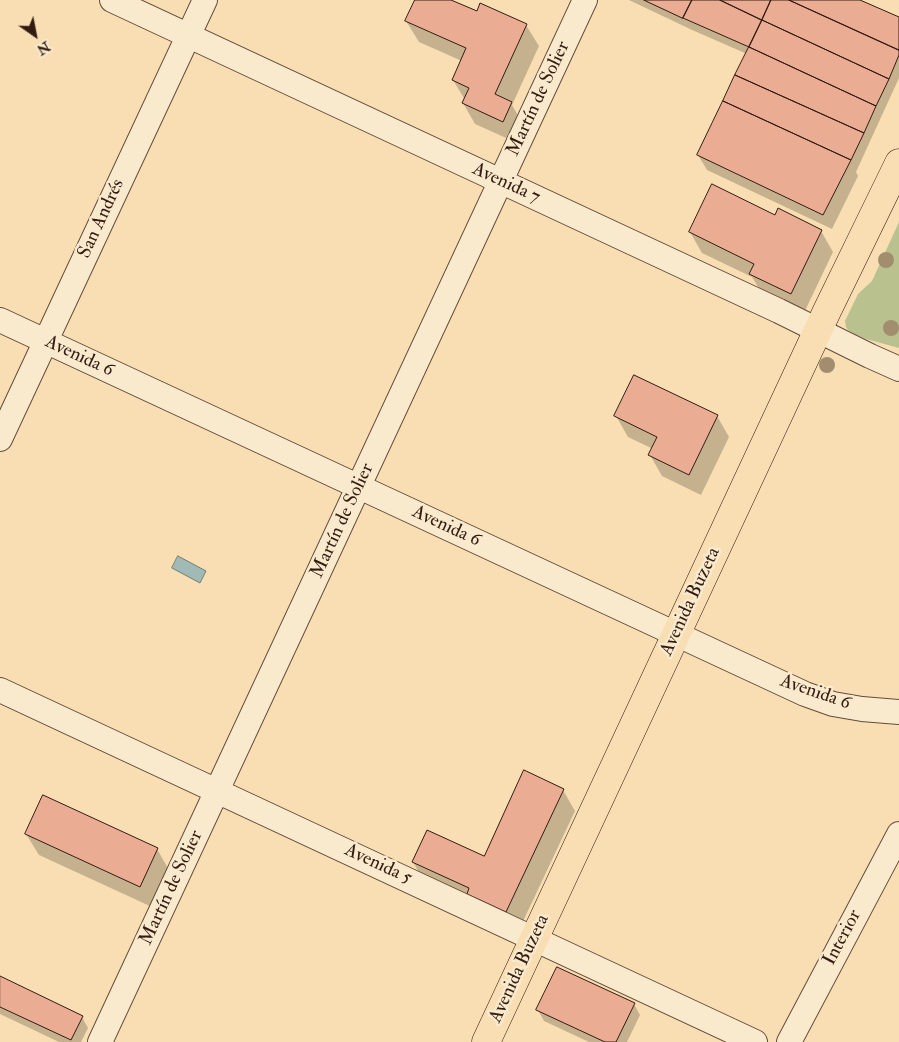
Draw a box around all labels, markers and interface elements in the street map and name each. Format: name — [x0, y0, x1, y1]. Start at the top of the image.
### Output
north arrow — [10, 10, 60, 60]
text: N — [34, 37, 53, 59]
street label: Martín de Solier — [502, 38, 576, 160]
street label: Avenida 7 — [468, 158, 544, 210]
street label: San Andrés — [74, 176, 130, 262]
street label: Avenida 6 — [41, 331, 117, 383]
street label: Martín de Solier — [306, 460, 380, 582]
street label: Avenida 6 — [408, 501, 484, 553]
street label: Avenida Buzeta — [656, 544, 726, 660]
street label: Avenida 6 — [777, 670, 853, 716]
street label: Martín de Solier — [135, 827, 209, 949]
street label: Avenida 5 — [341, 839, 415, 891]
street label: Interior — [819, 906, 867, 970]
street label: Avenida Buzeta — [485, 911, 555, 1027]

